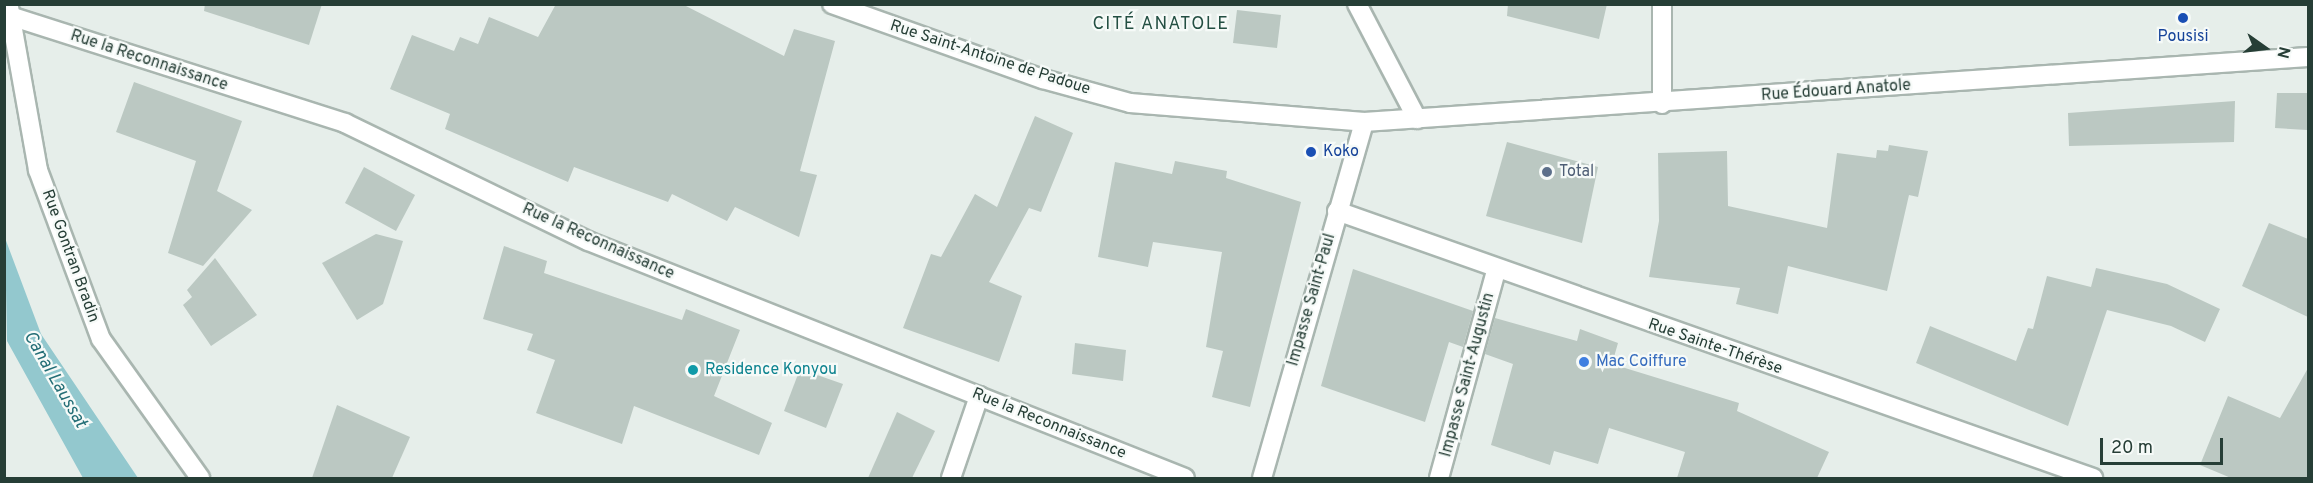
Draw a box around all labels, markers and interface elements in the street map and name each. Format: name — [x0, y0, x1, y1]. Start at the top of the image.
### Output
marker: Pousisi — [2176, 11, 2190, 25]
district label: CITÉ ANATOLE — [1092, 14, 1230, 36]
street label: Rue Saint-Antoine de Padoue — [887, 17, 1093, 99]
north arrow — [2235, 18, 2295, 78]
street label: Rue la Reconnaissance — [68, 26, 230, 96]
place label: Pousisi — [2157, 27, 2209, 47]
text: N — [2271, 44, 2294, 60]
street label: Rue Édouard Anatole — [1760, 76, 1912, 106]
place label: Koko — [1323, 142, 1359, 162]
marker: Koko — [1304, 145, 1318, 159]
place label: Total — [1559, 162, 1594, 182]
marker: Total — [1540, 165, 1554, 179]
street label: Rue Gontran Bradin — [37, 187, 103, 325]
street label: Rue la Reconnaissance — [519, 200, 677, 284]
street label: Impasse Saint-Paul — [1284, 232, 1340, 368]
street label: Impasse Saint-Augustin — [1437, 291, 1499, 459]
street label: Rue Sainte-Thérèse — [1645, 315, 1785, 379]
water label: Canal Laussat — [18, 328, 90, 432]
place label: Mac Coiffure — [1596, 352, 1687, 372]
marker: Mac Coiffure — [1577, 355, 1591, 369]
place label: Residence Konyou — [705, 360, 837, 380]
marker: Residence Konyou — [686, 363, 700, 377]
street label: Rue la Reconnaissance — [969, 384, 1129, 464]
scale bar — [2103, 426, 2226, 464]
text: 20 m — [2111, 437, 2153, 460]

